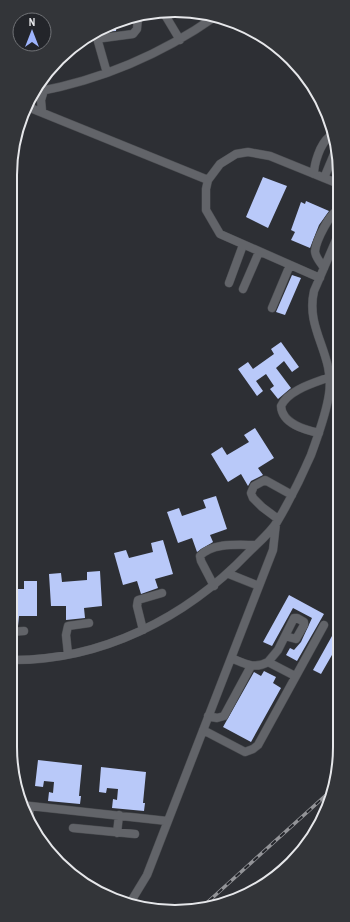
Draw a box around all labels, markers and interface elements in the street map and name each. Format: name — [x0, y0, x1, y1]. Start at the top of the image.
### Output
north arrow — [12, 12, 52, 52]
text: N — [29, 15, 35, 29]

